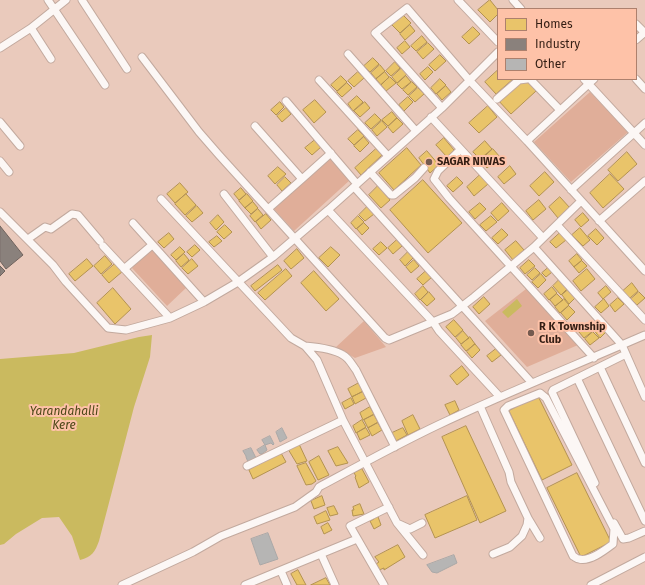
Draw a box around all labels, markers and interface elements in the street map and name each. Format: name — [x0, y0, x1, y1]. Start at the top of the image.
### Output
legend — [497, 8, 637, 80]
text: Homes — [535, 17, 573, 31]
text: Industry — [535, 37, 580, 51]
text: Other — [535, 57, 566, 71]
place label: SAGAR NIWAS — [437, 155, 505, 169]
marker: SAGAR NIWAS — [424, 157, 434, 167]
place label: R K Township Club — [539, 320, 606, 346]
marker: R K Township Club — [526, 328, 536, 338]
water label: Yarandahalli Kere — [30, 405, 98, 433]

